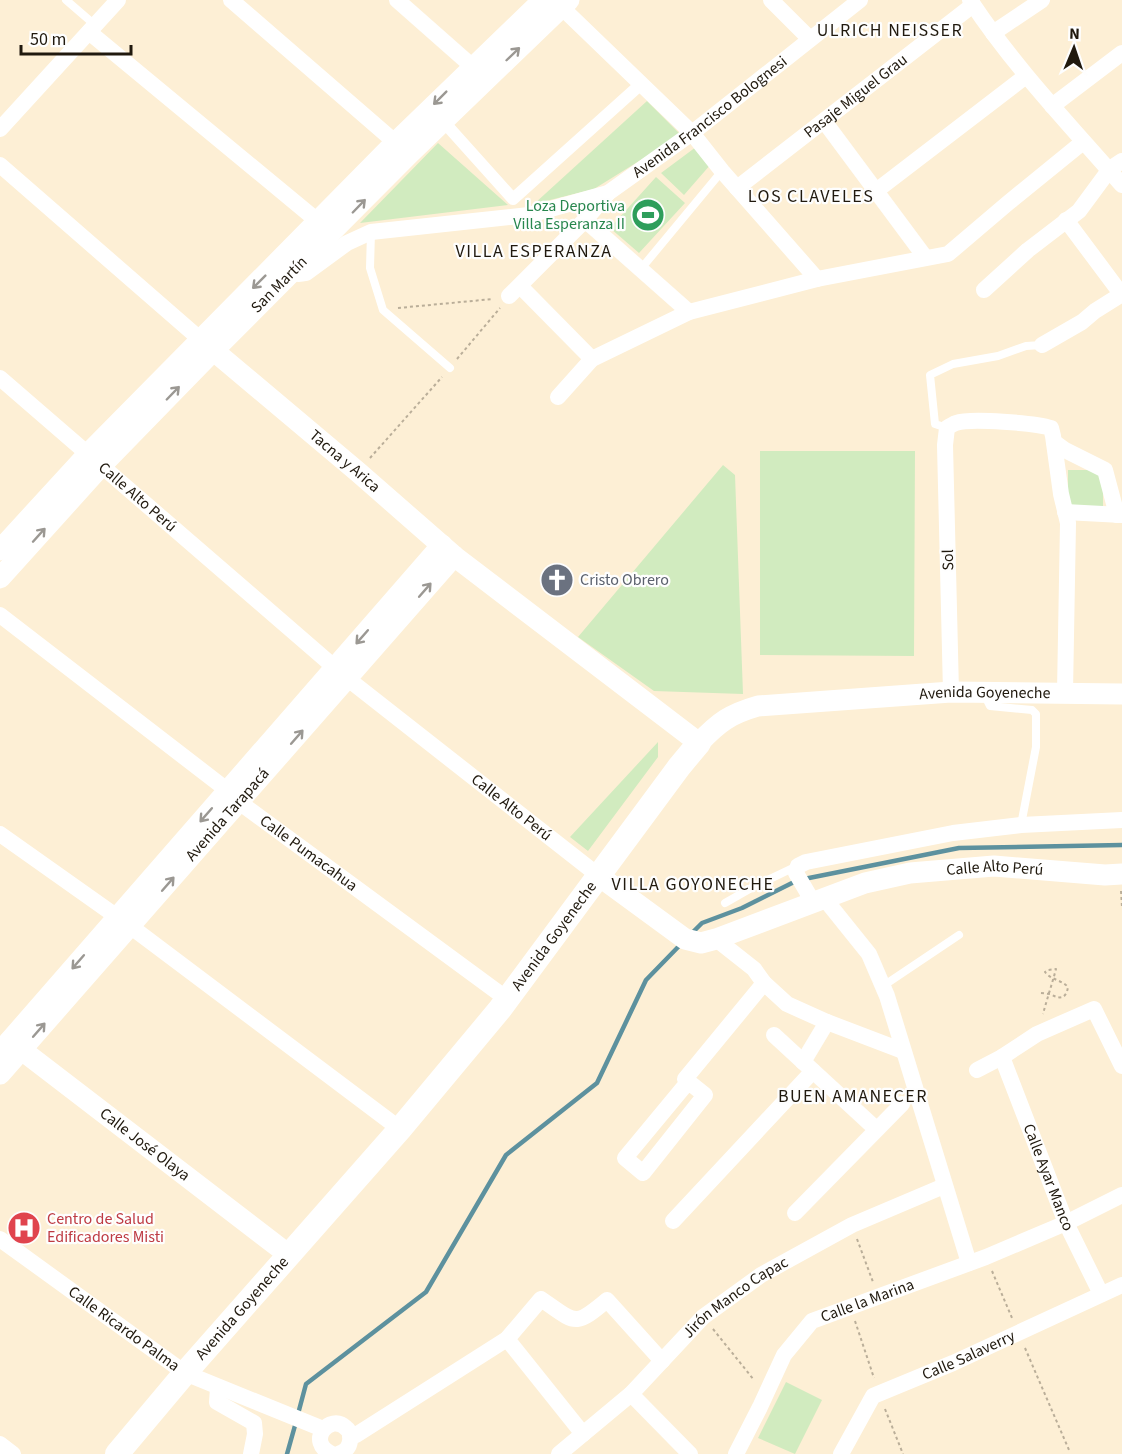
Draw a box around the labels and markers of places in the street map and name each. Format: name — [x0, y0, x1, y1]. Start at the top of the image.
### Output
place label: Loza Deportiva Villa Esperanza II — [513, 195, 625, 235]
sports icon: Loza Deportiva Villa Esperanza II — [630, 197, 666, 233]
church icon: Cristo Obrero — [539, 562, 575, 598]
place label: Cristo Obrero — [580, 569, 669, 591]
place label: Centro de Salud Edificadores Misti — [47, 1208, 164, 1248]
hospital icon: Centro de Salud Edificadores Misti — [6, 1210, 42, 1246]

